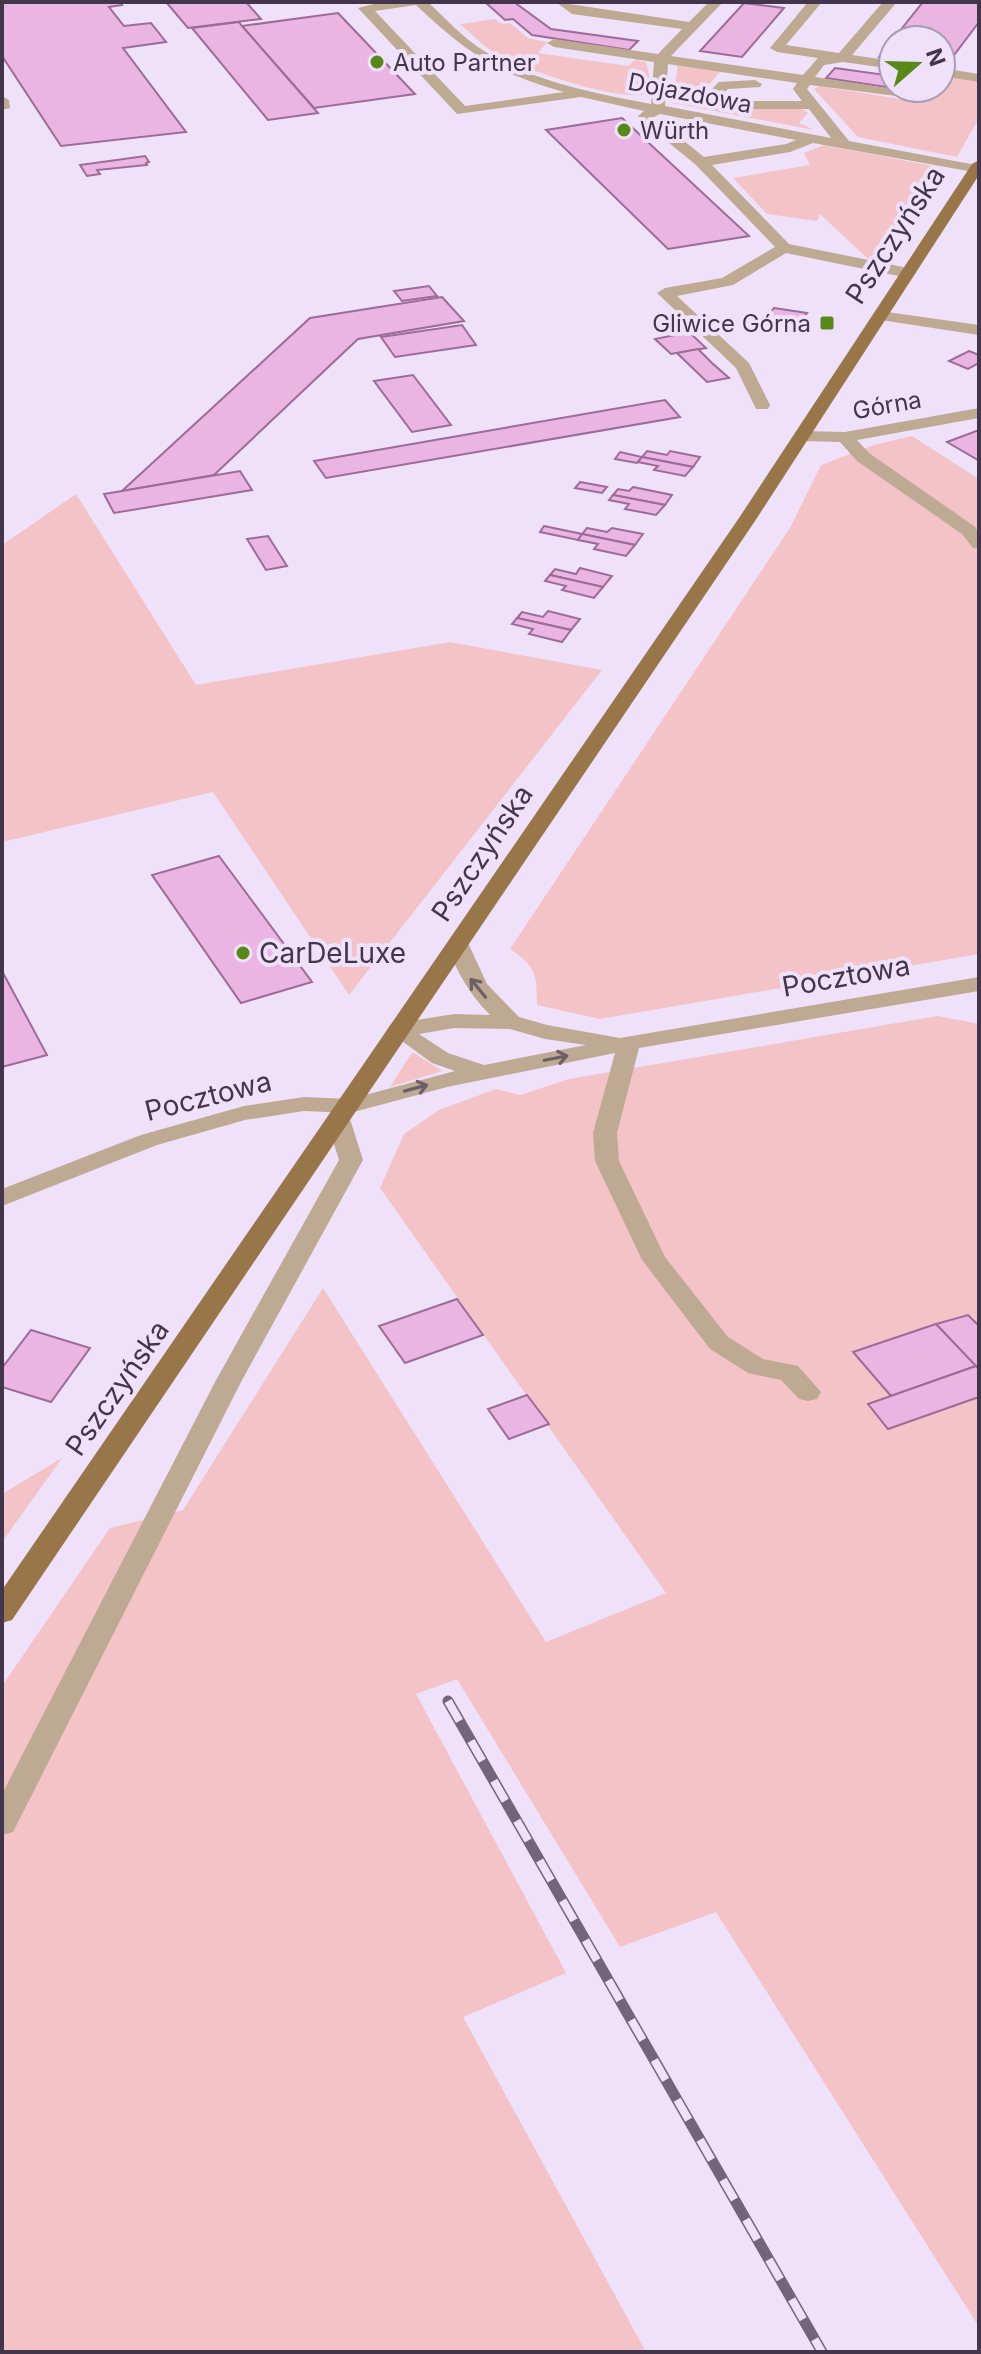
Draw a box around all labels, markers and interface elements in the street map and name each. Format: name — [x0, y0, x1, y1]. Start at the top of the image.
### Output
north arrow — [877, 24, 957, 104]
text: N — [921, 45, 951, 69]
place label: Auto Partner — [393, 48, 536, 77]
marker: Auto Partner — [368, 53, 386, 71]
street label: Dojazdowa — [626, 67, 754, 119]
place label: Würth — [640, 116, 709, 145]
marker: Würth — [615, 121, 633, 139]
street label: Pszczyńska — [838, 160, 952, 310]
place label: Gliwice Górna — [652, 309, 811, 338]
marker: Gliwice Górna — [818, 314, 836, 332]
street label: Górna — [850, 385, 924, 425]
street label: Pszczyńska — [424, 778, 540, 928]
place label: CarDeLuxe — [259, 936, 406, 970]
marker: CarDeLuxe — [234, 944, 252, 962]
street label: Pocztowa — [779, 948, 913, 1004]
one-way arrow — [469, 978, 487, 998]
one-way arrow — [543, 1050, 568, 1065]
street label: Pocztowa — [141, 1064, 275, 1128]
one-way arrow — [402, 1079, 428, 1094]
street label: Pszczyńska — [58, 1314, 176, 1462]

